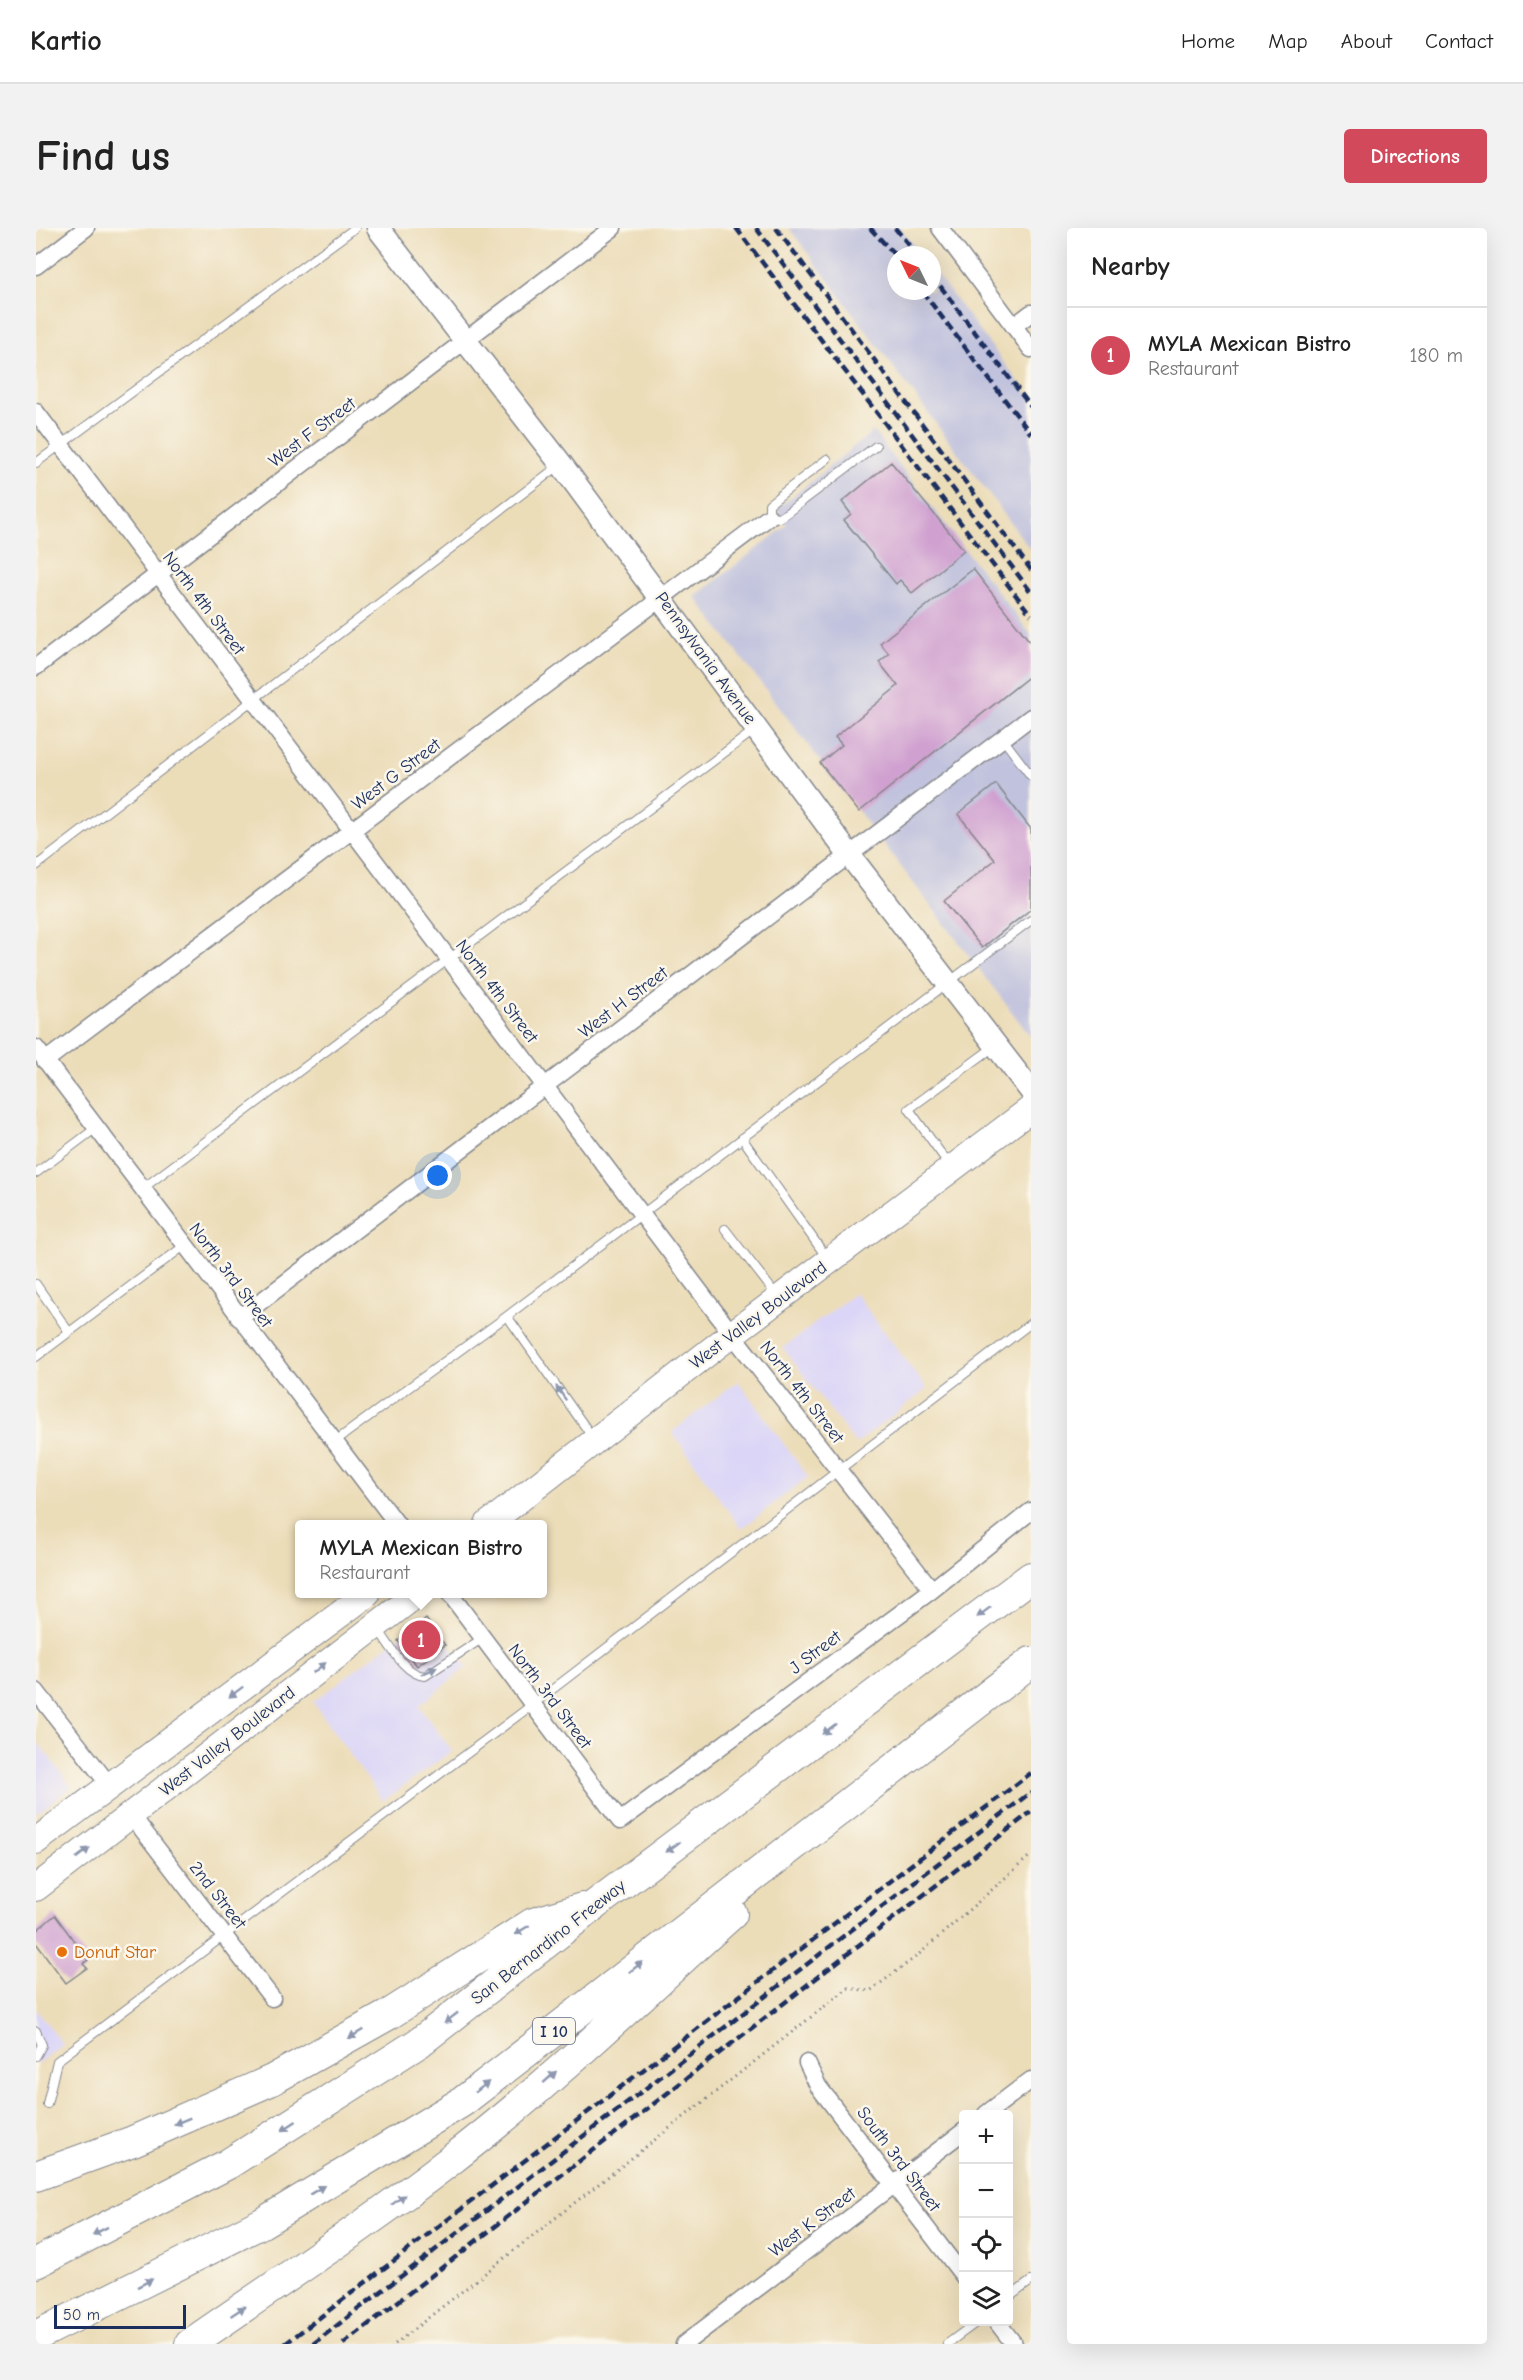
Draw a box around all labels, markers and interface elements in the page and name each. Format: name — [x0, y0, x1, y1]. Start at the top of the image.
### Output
text: Kartio — [30, 25, 102, 57]
text: Home — [1181, 29, 1235, 53]
text: Map — [1268, 29, 1308, 53]
text: About — [1341, 29, 1392, 53]
text: Contact — [1425, 29, 1493, 53]
button: Directions — [1344, 129, 1487, 183]
text: Find us — [36, 132, 170, 181]
north arrow — [887, 246, 941, 300]
text: Nearby — [1091, 252, 1170, 282]
text: MYLA Mexican Bistro — [1148, 331, 1351, 357]
text: 1 — [1107, 344, 1114, 367]
text: 180 m — [1409, 344, 1463, 367]
text: Restaurant — [1148, 357, 1238, 380]
street label: West F Street — [265, 392, 361, 472]
street label: North 4th Street — [158, 547, 250, 660]
street label: Pennsylvania Avenue — [651, 588, 761, 729]
street label: West G Street — [348, 734, 446, 815]
street label: North 4th Street — [451, 935, 543, 1048]
street label: West H Street — [575, 962, 673, 1043]
your location — [423, 1161, 452, 1190]
street label: North 3rd Street — [184, 1219, 277, 1332]
street label: West Valley Boulevard — [686, 1257, 831, 1374]
street label: North 4th Street — [755, 1337, 849, 1448]
one-way arrow — [556, 1386, 568, 1401]
popup — [295, 1520, 547, 1598]
text: MYLA Mexican Bistro — [319, 1535, 523, 1561]
text: Restaurant — [319, 1561, 410, 1584]
one-way arrow — [977, 1606, 993, 1618]
pin: 1 — [402, 1618, 440, 1662]
street label: J Street — [785, 1626, 846, 1679]
street label: North 3rd Street — [503, 1640, 596, 1753]
one-way arrow — [312, 1663, 327, 1675]
one-way arrow — [420, 1667, 438, 1677]
street label: West Valley Boulevard — [155, 1682, 299, 1801]
one-way arrow — [228, 1685, 243, 1697]
one-way arrow — [821, 1723, 836, 1735]
one-way arrow — [665, 1840, 680, 1852]
one-way arrow — [75, 1847, 90, 1859]
street label: 2nd Street — [185, 1857, 251, 1934]
street label: San Bernardino Freeway — [467, 1875, 631, 2009]
one-way arrow — [514, 1924, 530, 1936]
place label: Donut Star — [74, 1942, 157, 1963]
marker: Donut Star — [55, 1945, 69, 1959]
one-way arrow — [628, 1961, 643, 1973]
one-way arrow — [443, 2011, 458, 2023]
road number: I 10 — [533, 2018, 575, 2044]
one-way arrow — [348, 2028, 364, 2039]
one-way arrow — [542, 2071, 557, 2084]
one-way arrow — [474, 2081, 490, 2094]
street label: South 3rd Street — [852, 2103, 945, 2217]
map controls — [959, 2110, 1013, 2326]
button: + — [959, 2110, 1013, 2164]
one-way arrow — [173, 2117, 191, 2126]
one-way arrow — [280, 2120, 297, 2131]
button: − — [959, 2164, 1013, 2218]
street label: West K Street — [765, 2182, 861, 2262]
one-way arrow — [309, 2185, 325, 2196]
one-way arrow — [391, 2194, 406, 2206]
button: locate — [959, 2218, 1013, 2272]
one-way arrow — [91, 2225, 109, 2235]
button: layers — [959, 2272, 1013, 2326]
one-way arrow — [137, 2278, 154, 2287]
scale bar — [54, 2302, 186, 2330]
text: 50 m — [63, 2306, 100, 2324]
one-way arrow — [230, 2306, 246, 2317]

